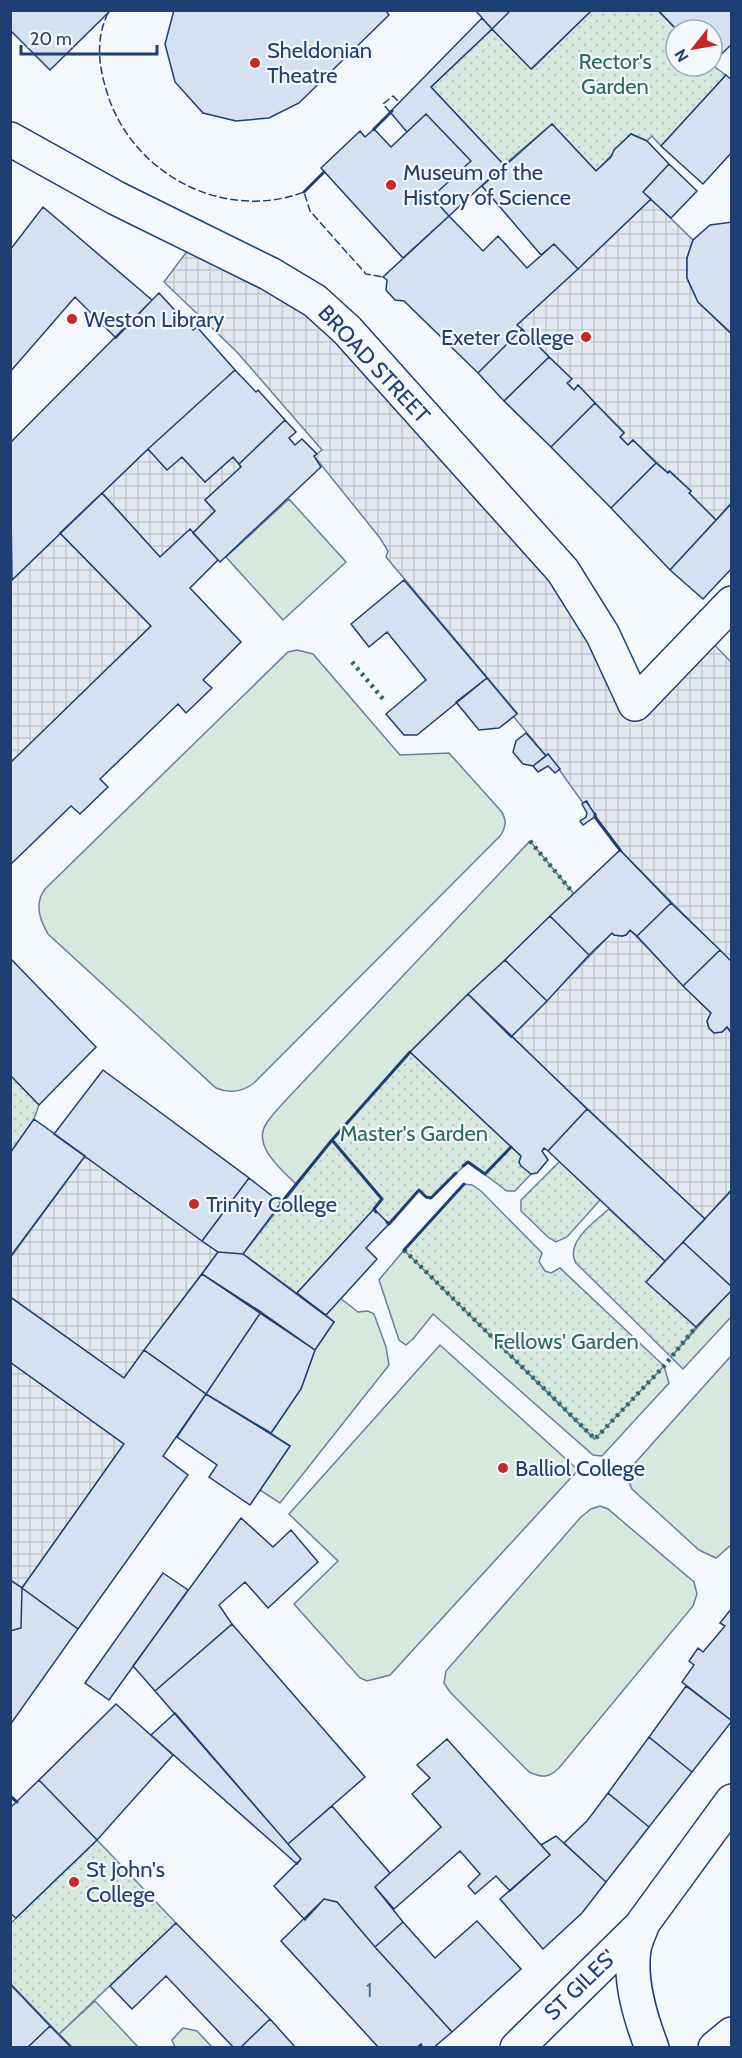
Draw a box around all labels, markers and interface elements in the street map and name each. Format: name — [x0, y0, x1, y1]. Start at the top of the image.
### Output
scale bar — [21, 18, 158, 56]
north arrow — [664, 18, 724, 78]
text: 20 m — [30, 28, 72, 50]
place label: Sheldonian Theatre — [267, 37, 372, 89]
text: N — [671, 46, 693, 65]
park label: Rector's Garden — [578, 48, 652, 100]
marker: Sheldonian Theatre — [248, 56, 262, 70]
place label: Museum of the History of Science — [403, 159, 571, 211]
marker: Museum of the History of Science — [384, 178, 398, 192]
street label: BROAD STREET — [312, 299, 436, 429]
place label: Weston Library — [84, 306, 224, 333]
marker: Weston Library — [65, 312, 79, 326]
place label: Exeter College — [441, 324, 574, 351]
marker: Exeter College — [579, 330, 593, 344]
park label: Master's Garden — [340, 1120, 488, 1147]
place label: Trinity College — [206, 1191, 337, 1218]
marker: Trinity College — [187, 1197, 201, 1211]
park label: Fellows' Garden — [493, 1328, 639, 1355]
place label: Balliol College — [515, 1455, 645, 1482]
marker: Balliol College — [496, 1461, 510, 1475]
place label: St John's College — [86, 1856, 165, 1908]
marker: St John's College — [67, 1875, 81, 1889]
street label: ST GILES' — [538, 1944, 622, 2026]
house number: 1 — [366, 1978, 372, 2002]

